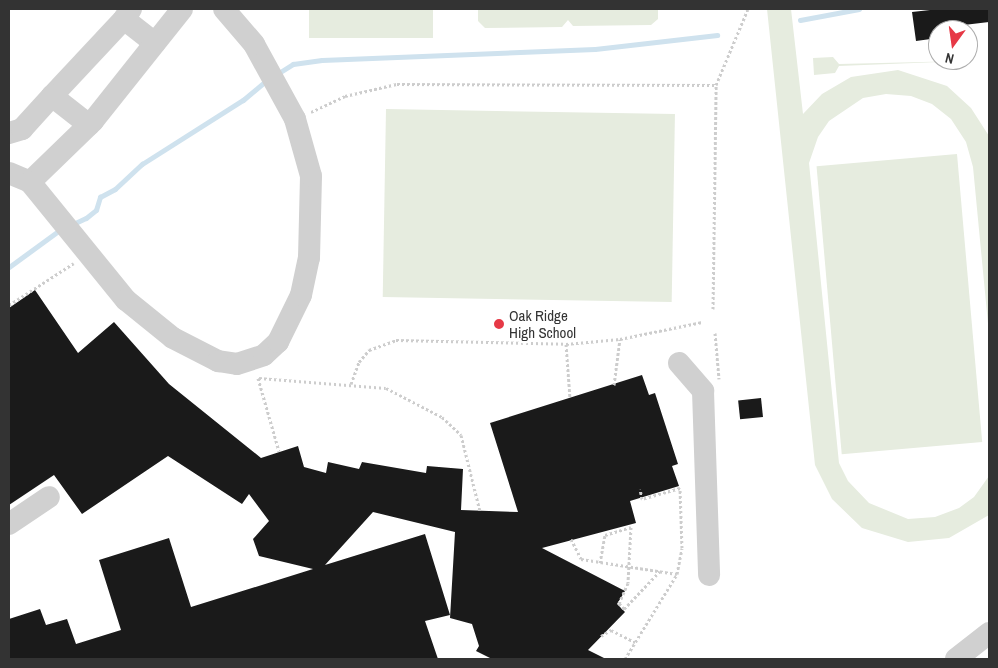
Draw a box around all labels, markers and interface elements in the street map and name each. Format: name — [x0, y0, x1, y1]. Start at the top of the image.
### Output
north arrow — [928, 20, 978, 70]
text: N — [943, 49, 956, 68]
place label: Oak Ridge High School — [509, 306, 576, 341]
marker: Oak Ridge High School — [493, 318, 505, 330]

